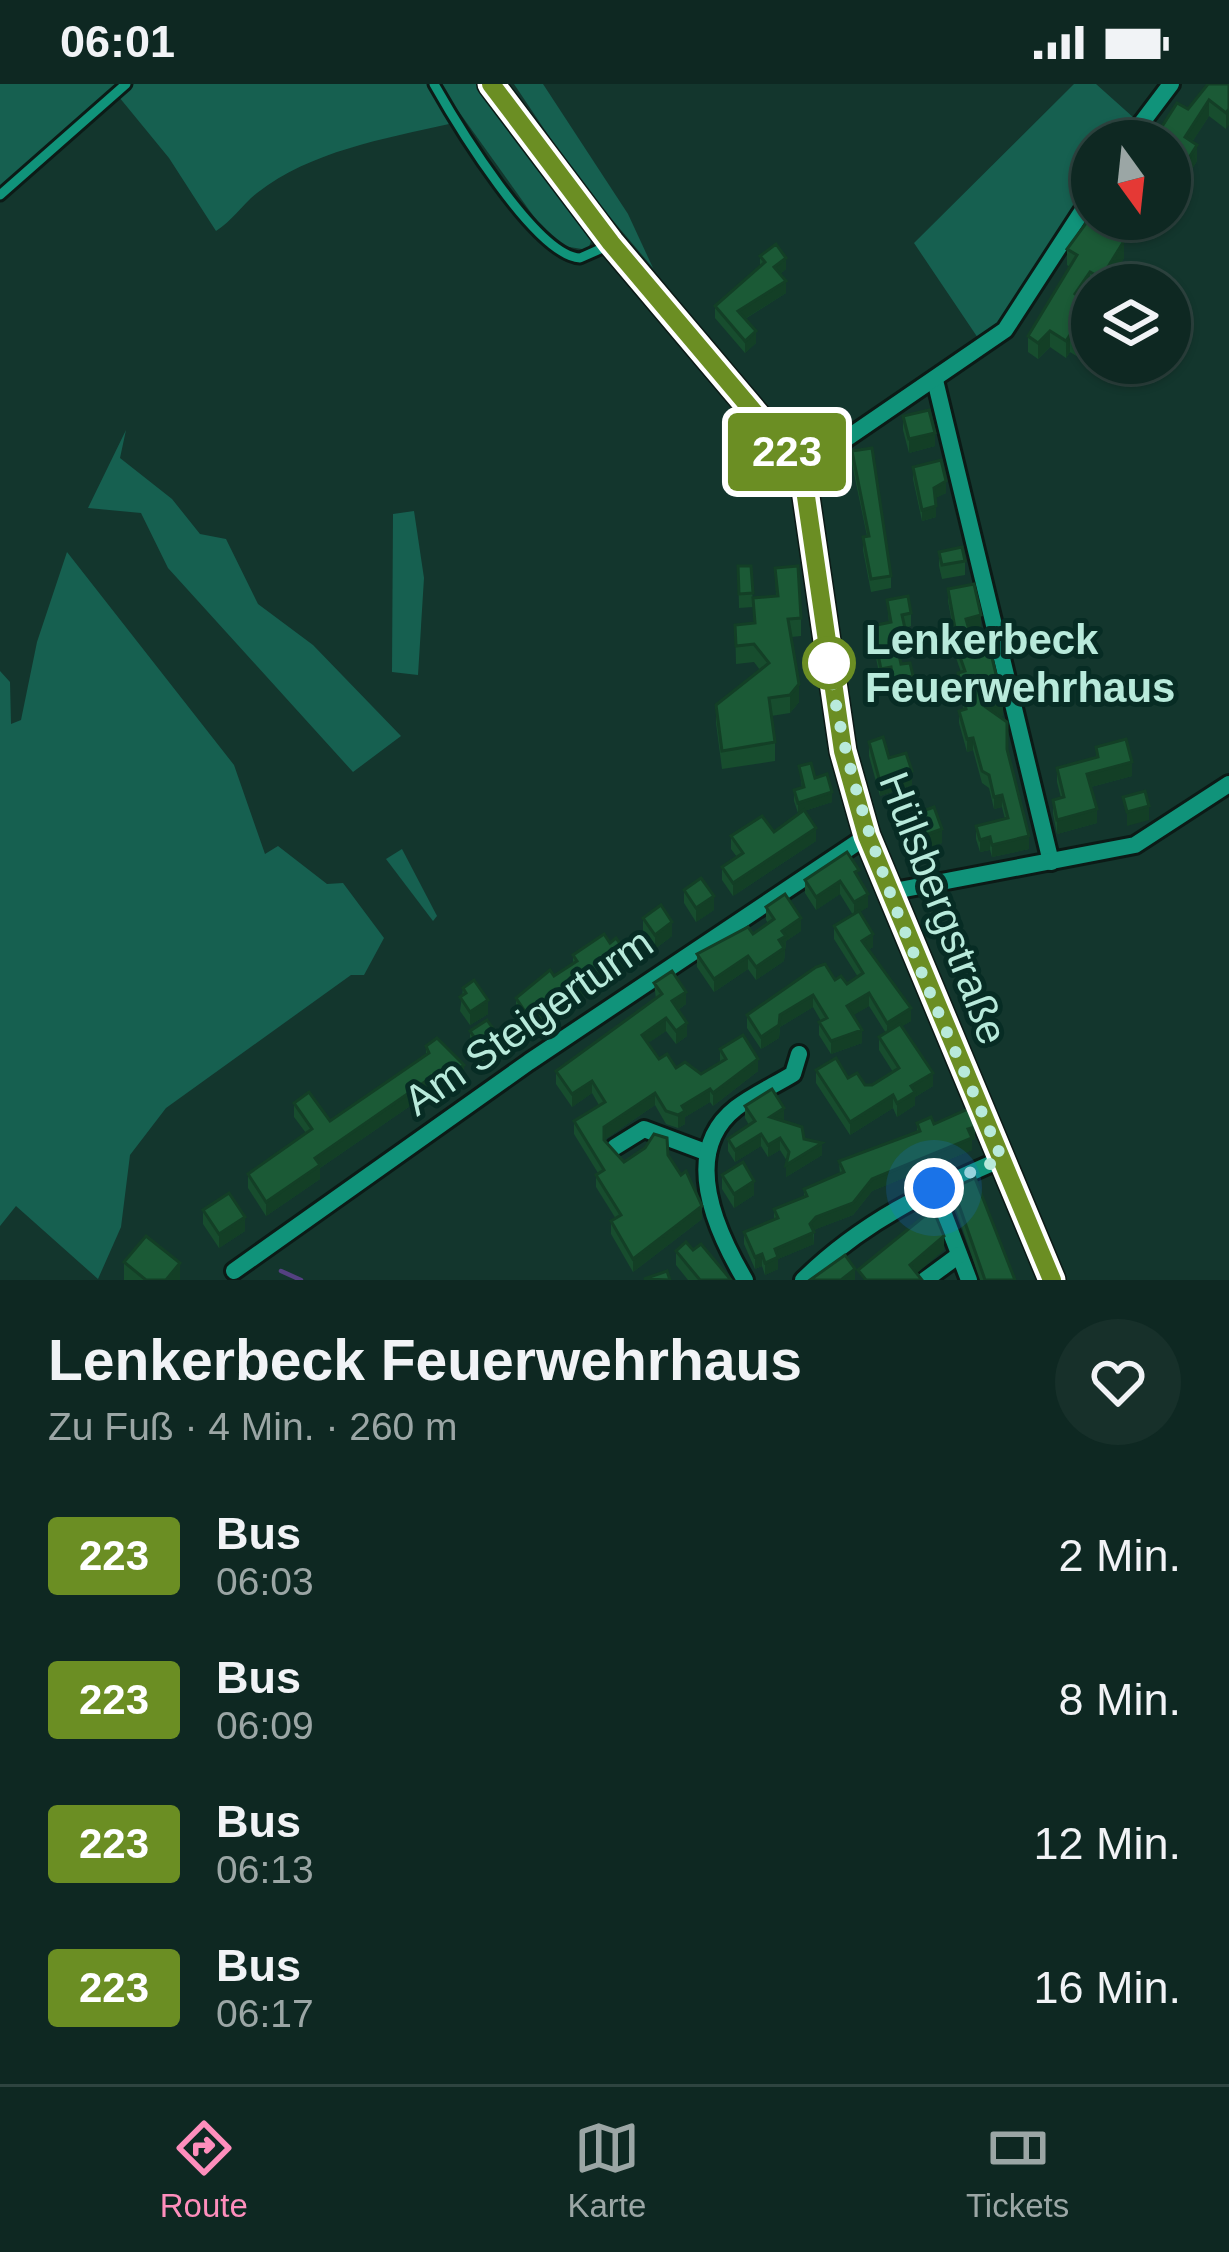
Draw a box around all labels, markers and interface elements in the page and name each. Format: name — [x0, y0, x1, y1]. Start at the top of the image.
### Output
text: 06:01 — [60, 16, 175, 67]
north arrow — [1071, 120, 1191, 240]
map controls — [1071, 120, 1191, 384]
button: layers — [1071, 264, 1191, 384]
line badge: 223 — [718, 413, 856, 491]
text: 223 — [752, 428, 822, 475]
place label: Lenkerbeck Feuerwehrhaus — [865, 616, 1175, 711]
marker: Lenkerbeck Feuerwehrhaus — [804, 638, 854, 688]
street label: Hülsbergstraße — [870, 766, 1017, 1051]
street label: Am Steigerturm — [395, 918, 661, 1124]
your location — [904, 1158, 964, 1218]
button: heart — [1055, 1319, 1181, 1445]
text: Lenkerbeck Feuerwehrhaus — [48, 1328, 802, 1392]
text: Zu Fuß · 4 Min. · 260 m — [48, 1405, 458, 1448]
text: Bus — [216, 1508, 301, 1559]
text: 2 Min. — [1058, 1530, 1181, 1581]
text: 223 — [79, 1532, 149, 1579]
text: 06:03 — [216, 1560, 314, 1603]
text: Bus — [216, 1652, 301, 1703]
text: 8 Min. — [1058, 1674, 1181, 1725]
text: 223 — [79, 1676, 149, 1723]
text: 06:09 — [216, 1704, 314, 1747]
text: Bus — [216, 1796, 301, 1847]
text: 12 Min. — [1033, 1818, 1181, 1869]
text: 223 — [79, 1820, 149, 1867]
text: 06:13 — [216, 1848, 314, 1891]
text: Bus — [216, 1940, 301, 1991]
text: 16 Min. — [1033, 1962, 1181, 2013]
text: 223 — [79, 1964, 149, 2011]
text: 06:17 — [216, 1992, 314, 2035]
tab: Route — [160, 2115, 248, 2225]
tab: Karte — [567, 2115, 646, 2225]
tab: Tickets — [966, 2115, 1069, 2225]

